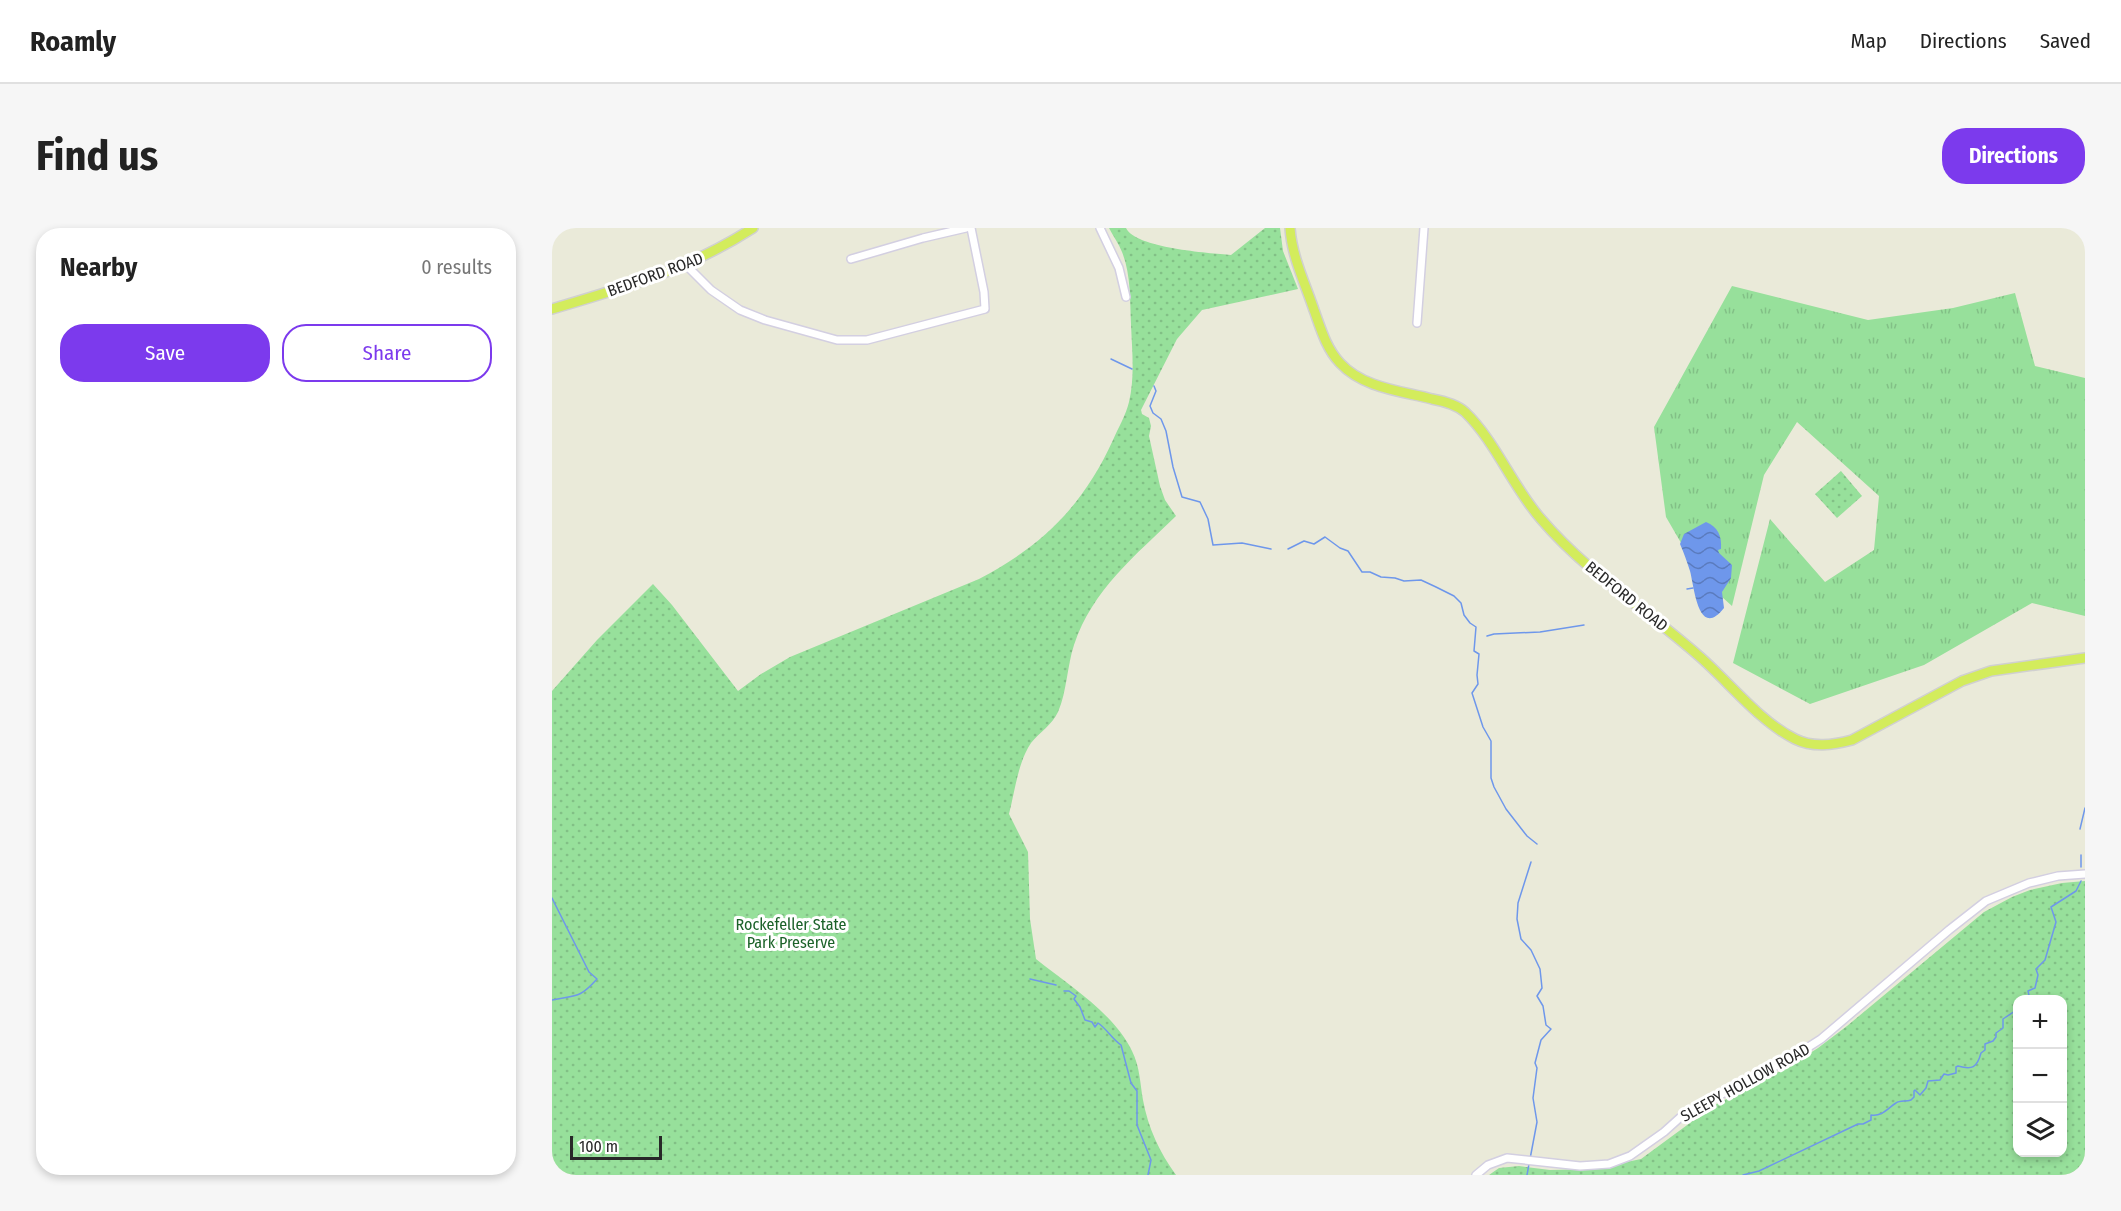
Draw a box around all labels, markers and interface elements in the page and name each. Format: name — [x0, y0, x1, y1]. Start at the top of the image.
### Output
text: Roamly — [30, 25, 116, 58]
text: Map — [1850, 28, 1887, 54]
text: Directions — [1920, 28, 2007, 54]
text: Saved — [2040, 28, 2091, 54]
button: Directions — [1942, 128, 2085, 184]
text: Find us — [36, 131, 158, 181]
street label: BEDFORD ROAD — [605, 248, 706, 301]
text: Nearby — [60, 252, 137, 283]
text: 0 results — [421, 255, 492, 279]
button: Save — [60, 324, 270, 382]
button: Share — [282, 324, 492, 382]
street label: BEDFORD ROAD — [1582, 557, 1672, 635]
park label: Rockefeller State Park Preserve — [735, 915, 847, 952]
map controls — [2013, 995, 2067, 1157]
button: + — [2013, 995, 2067, 1049]
street label: SLEEPY HOLLOW ROAD — [1677, 1039, 1813, 1126]
button: − — [2013, 1049, 2067, 1103]
button: layers — [2013, 1103, 2067, 1157]
scale bar — [570, 1133, 662, 1160]
text: 100 m — [579, 1137, 618, 1156]

